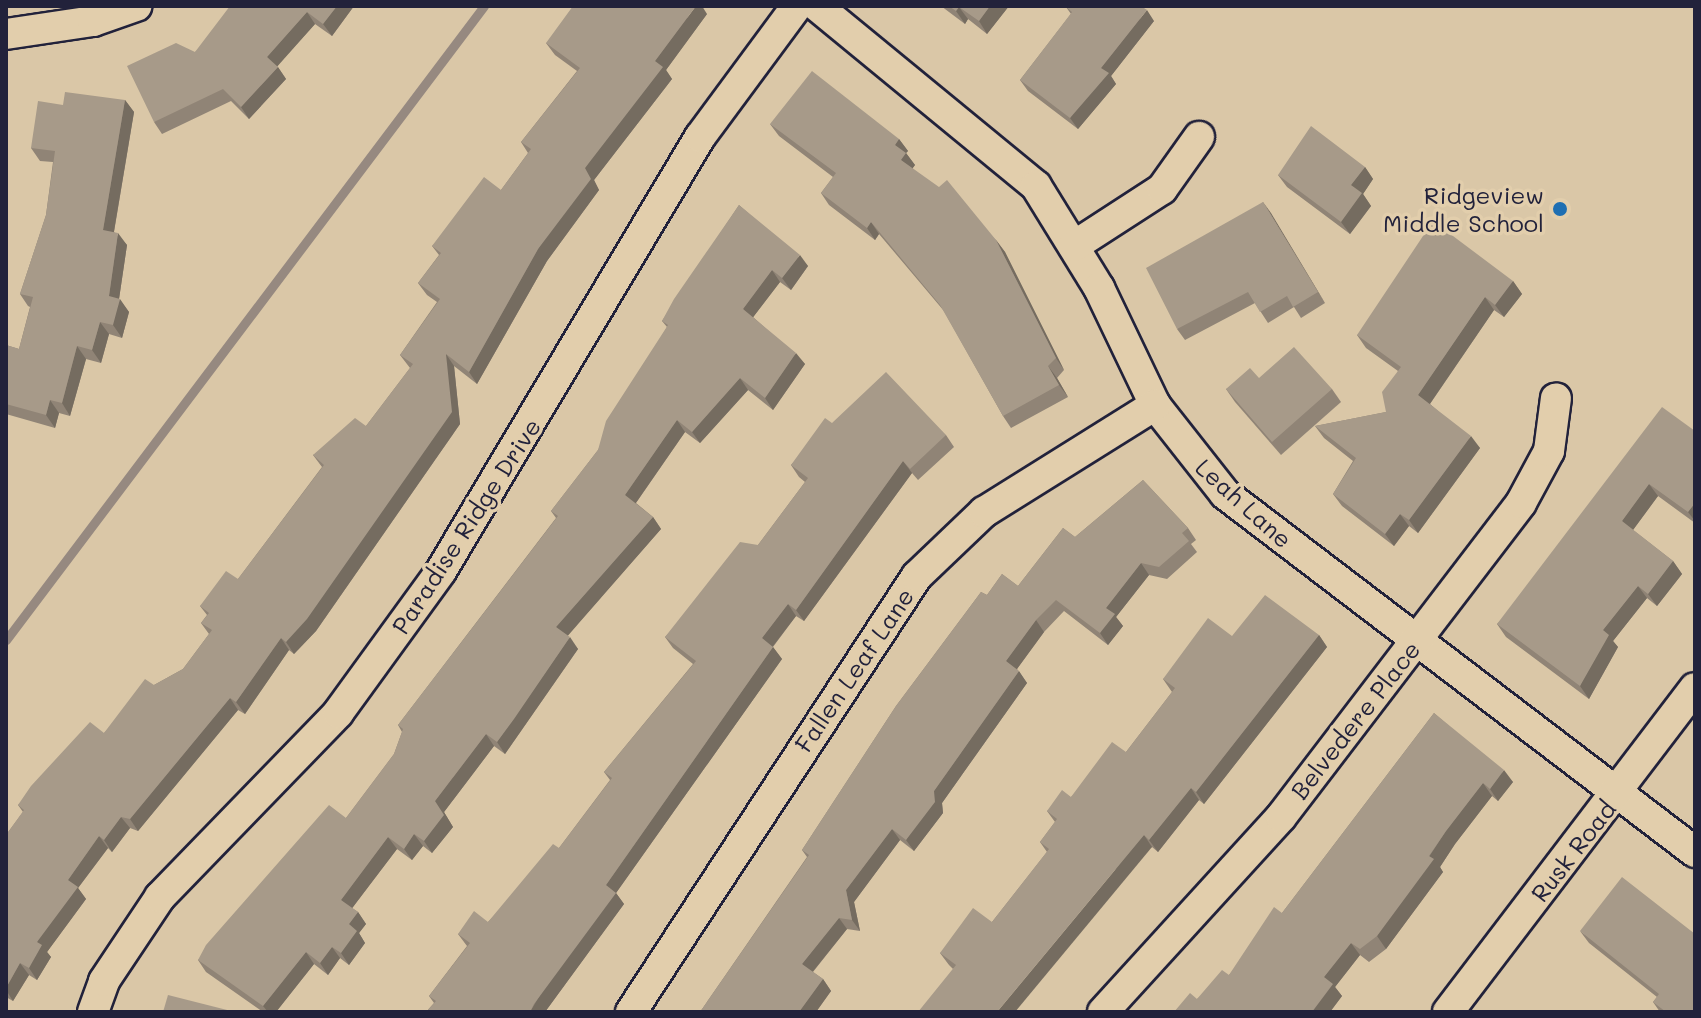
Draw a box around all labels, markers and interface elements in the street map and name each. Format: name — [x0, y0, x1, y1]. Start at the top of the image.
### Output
place label: Ridgeview Middle School — [1383, 181, 1544, 237]
marker: Ridgeview Middle School — [1551, 200, 1569, 218]
street label: Paradise Ridge Drive — [386, 413, 546, 639]
street label: Leah Lane — [1190, 452, 1298, 554]
street label: Fallen Leaf Lane — [789, 583, 919, 757]
street label: Belvedere Place — [1284, 635, 1426, 805]
street label: Rusk Road — [1525, 795, 1621, 907]

